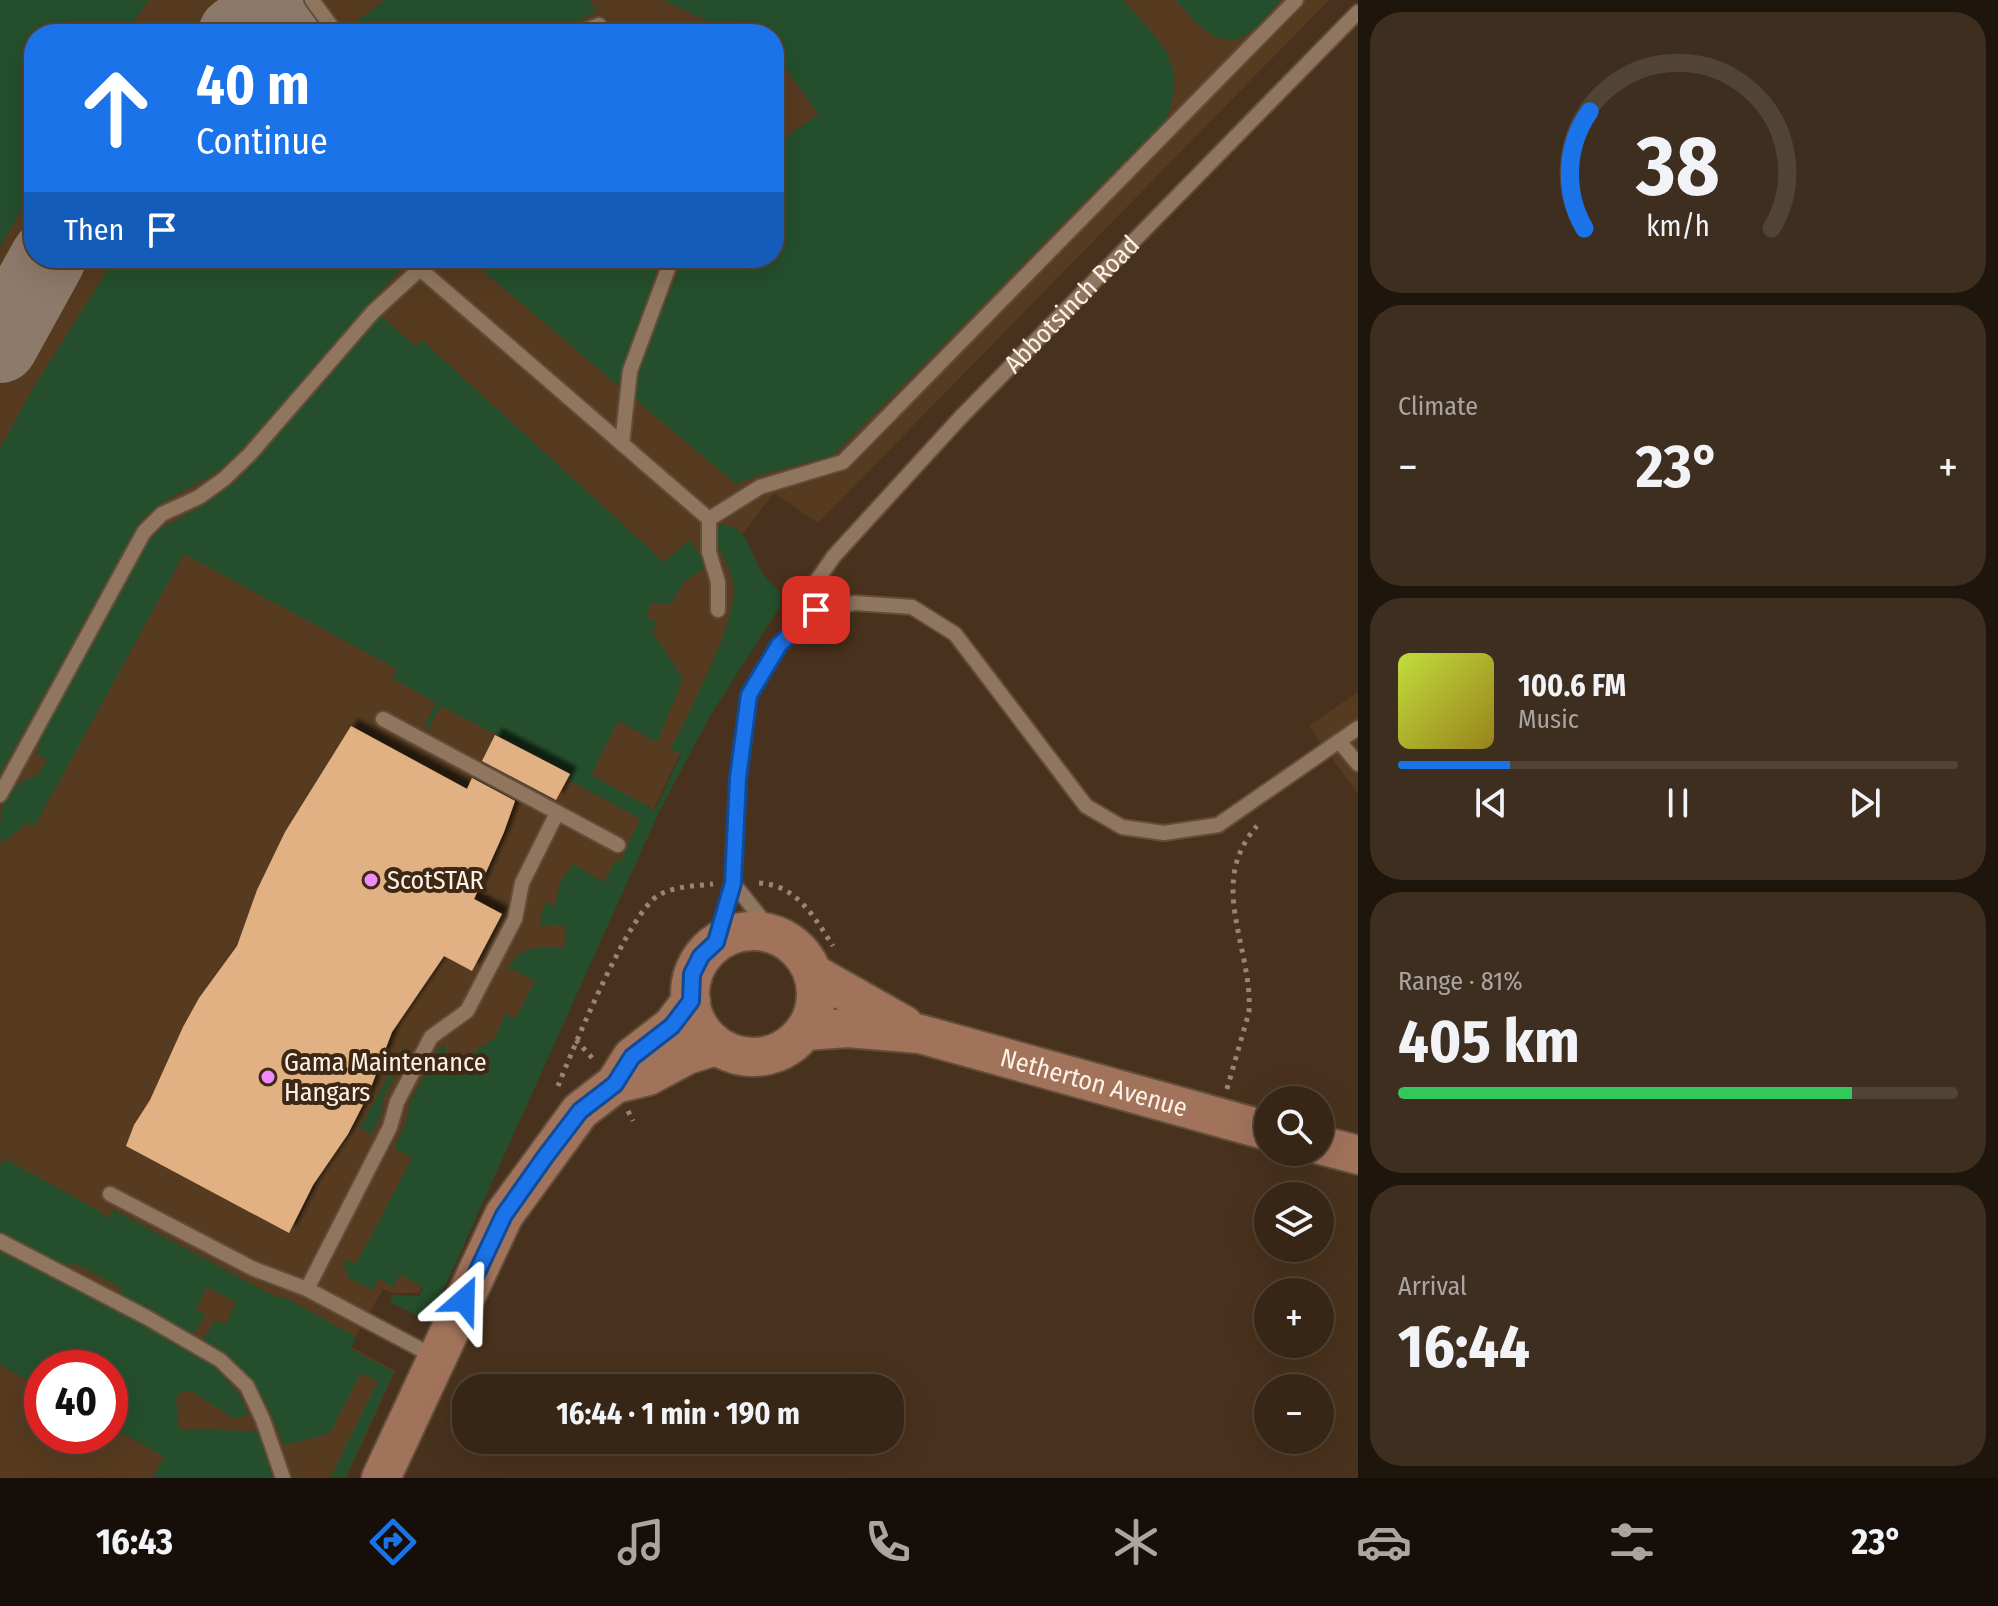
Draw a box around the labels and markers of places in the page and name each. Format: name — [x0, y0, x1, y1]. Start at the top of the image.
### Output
pin — [782, 576, 850, 644]
place label: ScotSTAR — [387, 865, 484, 896]
marker: ScotSTAR — [362, 871, 380, 889]
place label: Gama Maintenance Hangars — [284, 1047, 487, 1108]
marker: Gama Maintenance Hangars — [259, 1068, 277, 1086]

